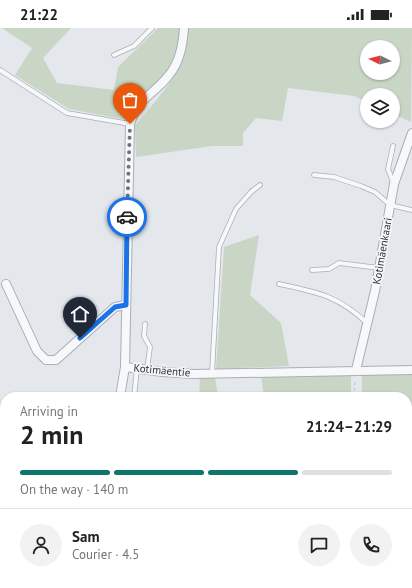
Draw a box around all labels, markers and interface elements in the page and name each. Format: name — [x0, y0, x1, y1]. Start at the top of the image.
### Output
text: 21:22 — [20, 5, 58, 24]
north arrow — [360, 40, 400, 80]
map controls — [360, 40, 400, 128]
pin — [113, 83, 147, 124]
button: layers — [360, 88, 400, 128]
icon: bag — [119, 89, 141, 111]
courier — [107, 197, 147, 237]
icon: car — [116, 206, 138, 228]
street label: Kotimäenkaari — [369, 216, 395, 286]
pin — [63, 297, 97, 338]
icon: home — [69, 303, 91, 325]
street label: Kotimäentie — [133, 361, 191, 379]
text: Arriving in — [20, 403, 78, 420]
text: 21:24–21:29 — [306, 417, 392, 436]
text: 2 min — [20, 418, 83, 451]
text: On the way · 140 m — [20, 481, 128, 498]
button: person — [20, 524, 62, 566]
button: chat — [298, 524, 340, 566]
button: phone — [350, 524, 392, 566]
text: Sam — [72, 527, 99, 546]
text: Courier · 4.5 — [72, 546, 139, 563]

